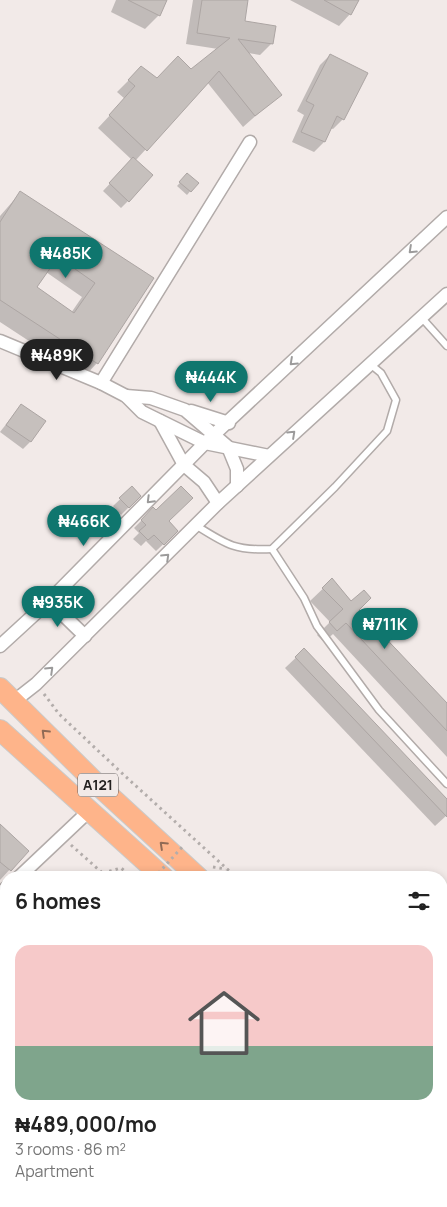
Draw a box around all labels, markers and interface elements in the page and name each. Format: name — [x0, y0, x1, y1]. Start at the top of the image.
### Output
pin: ₦485K — [31, 236, 101, 279]
text: ₦485K — [41, 242, 91, 264]
one-way arrow — [408, 244, 417, 253]
pin: ₦489K — [22, 338, 92, 381]
text: ₦489K — [31, 344, 83, 366]
one-way arrow — [290, 356, 299, 365]
pin: ₦444K — [176, 360, 246, 403]
text: ₦444K — [186, 366, 236, 388]
one-way arrow — [287, 431, 296, 440]
one-way arrow — [147, 494, 156, 503]
pin: ₦466K — [49, 504, 119, 547]
text: ₦466K — [58, 510, 110, 532]
one-way arrow — [160, 554, 169, 563]
pin: ₦935K — [23, 586, 93, 628]
text: ₦935K — [33, 591, 83, 613]
pin: ₦711K — [350, 608, 420, 650]
text: ₦711K — [363, 613, 407, 635]
one-way arrow — [44, 667, 53, 676]
one-way arrow — [41, 730, 50, 739]
road number: A121 — [78, 774, 118, 796]
one-way arrow — [159, 841, 168, 850]
text: 6 homes — [15, 887, 101, 915]
icon: filters — [405, 887, 433, 915]
icon: home — [179, 978, 269, 1068]
text: ₦489,000/mo — [15, 1110, 157, 1138]
text: 3 rooms · 86 m² — [15, 1138, 126, 1160]
text: Apartment — [15, 1160, 94, 1182]

